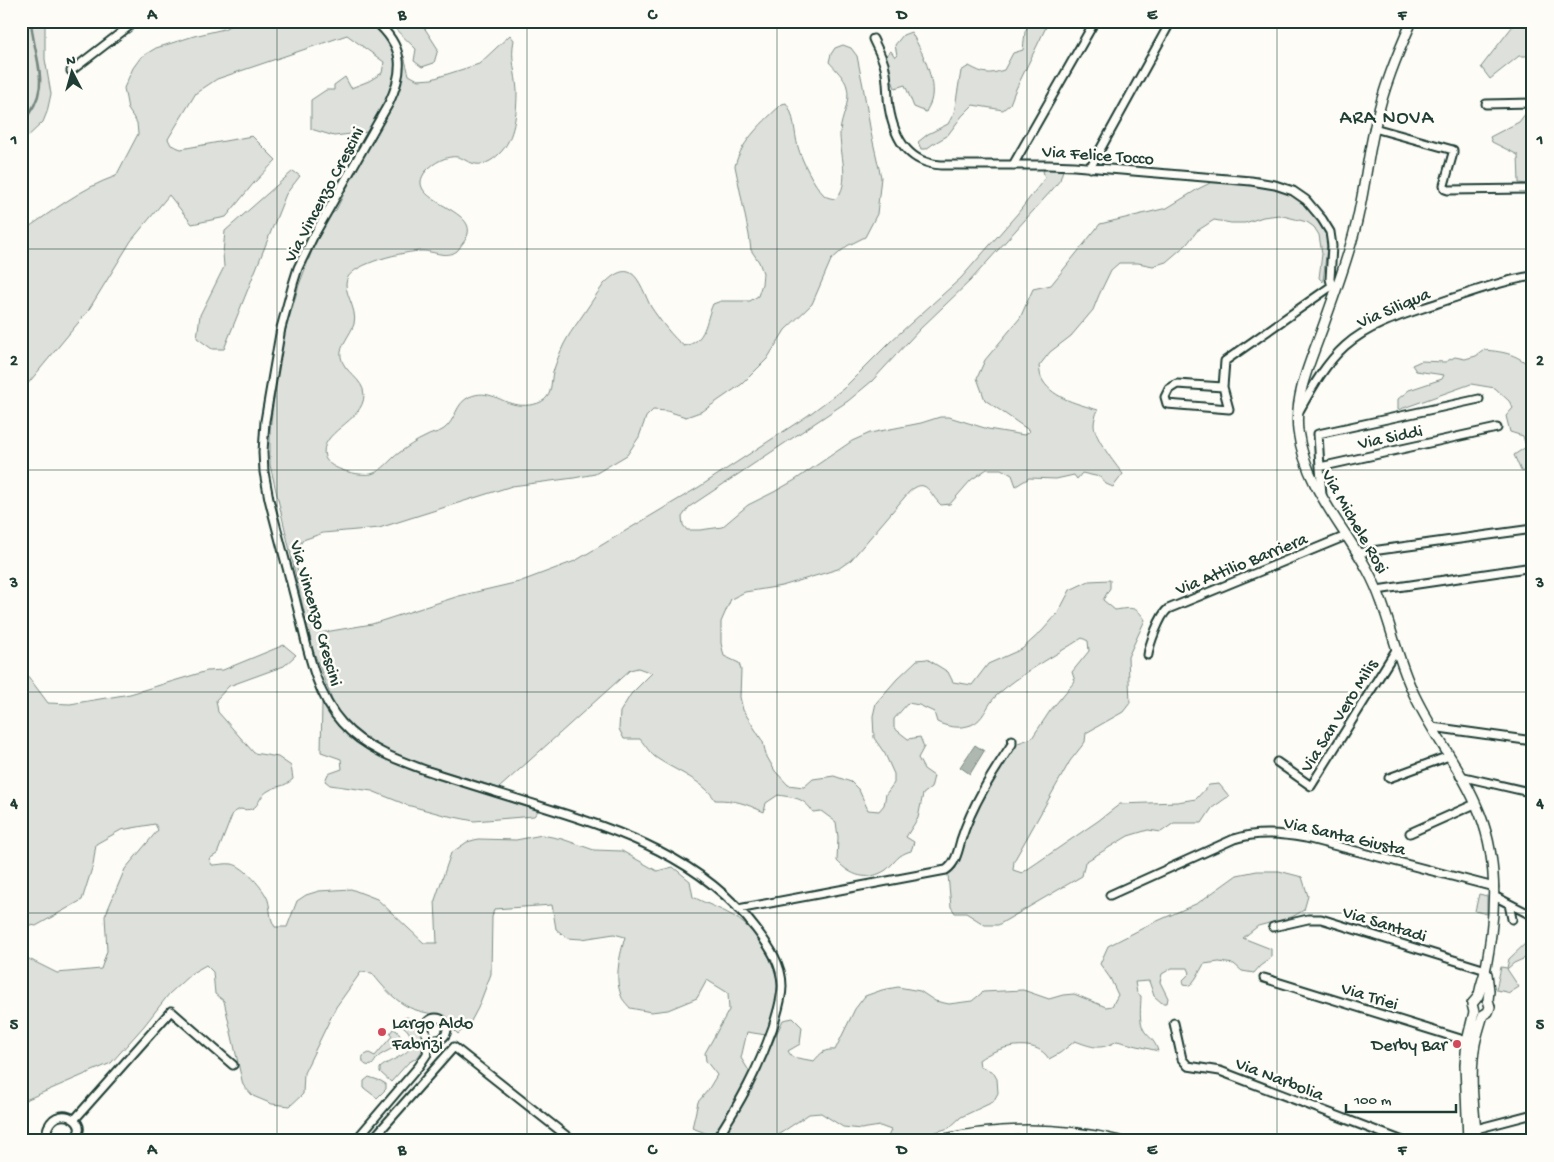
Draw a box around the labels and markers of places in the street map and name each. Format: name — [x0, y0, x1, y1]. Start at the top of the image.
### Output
place label: Largo Aldo Fabrizi — [391, 1014, 473, 1056]
marker: Largo Aldo Fabrizi — [376, 1026, 388, 1038]
place label: Derby Bar — [1370, 1036, 1449, 1057]
marker: Derby Bar — [1451, 1038, 1463, 1050]

